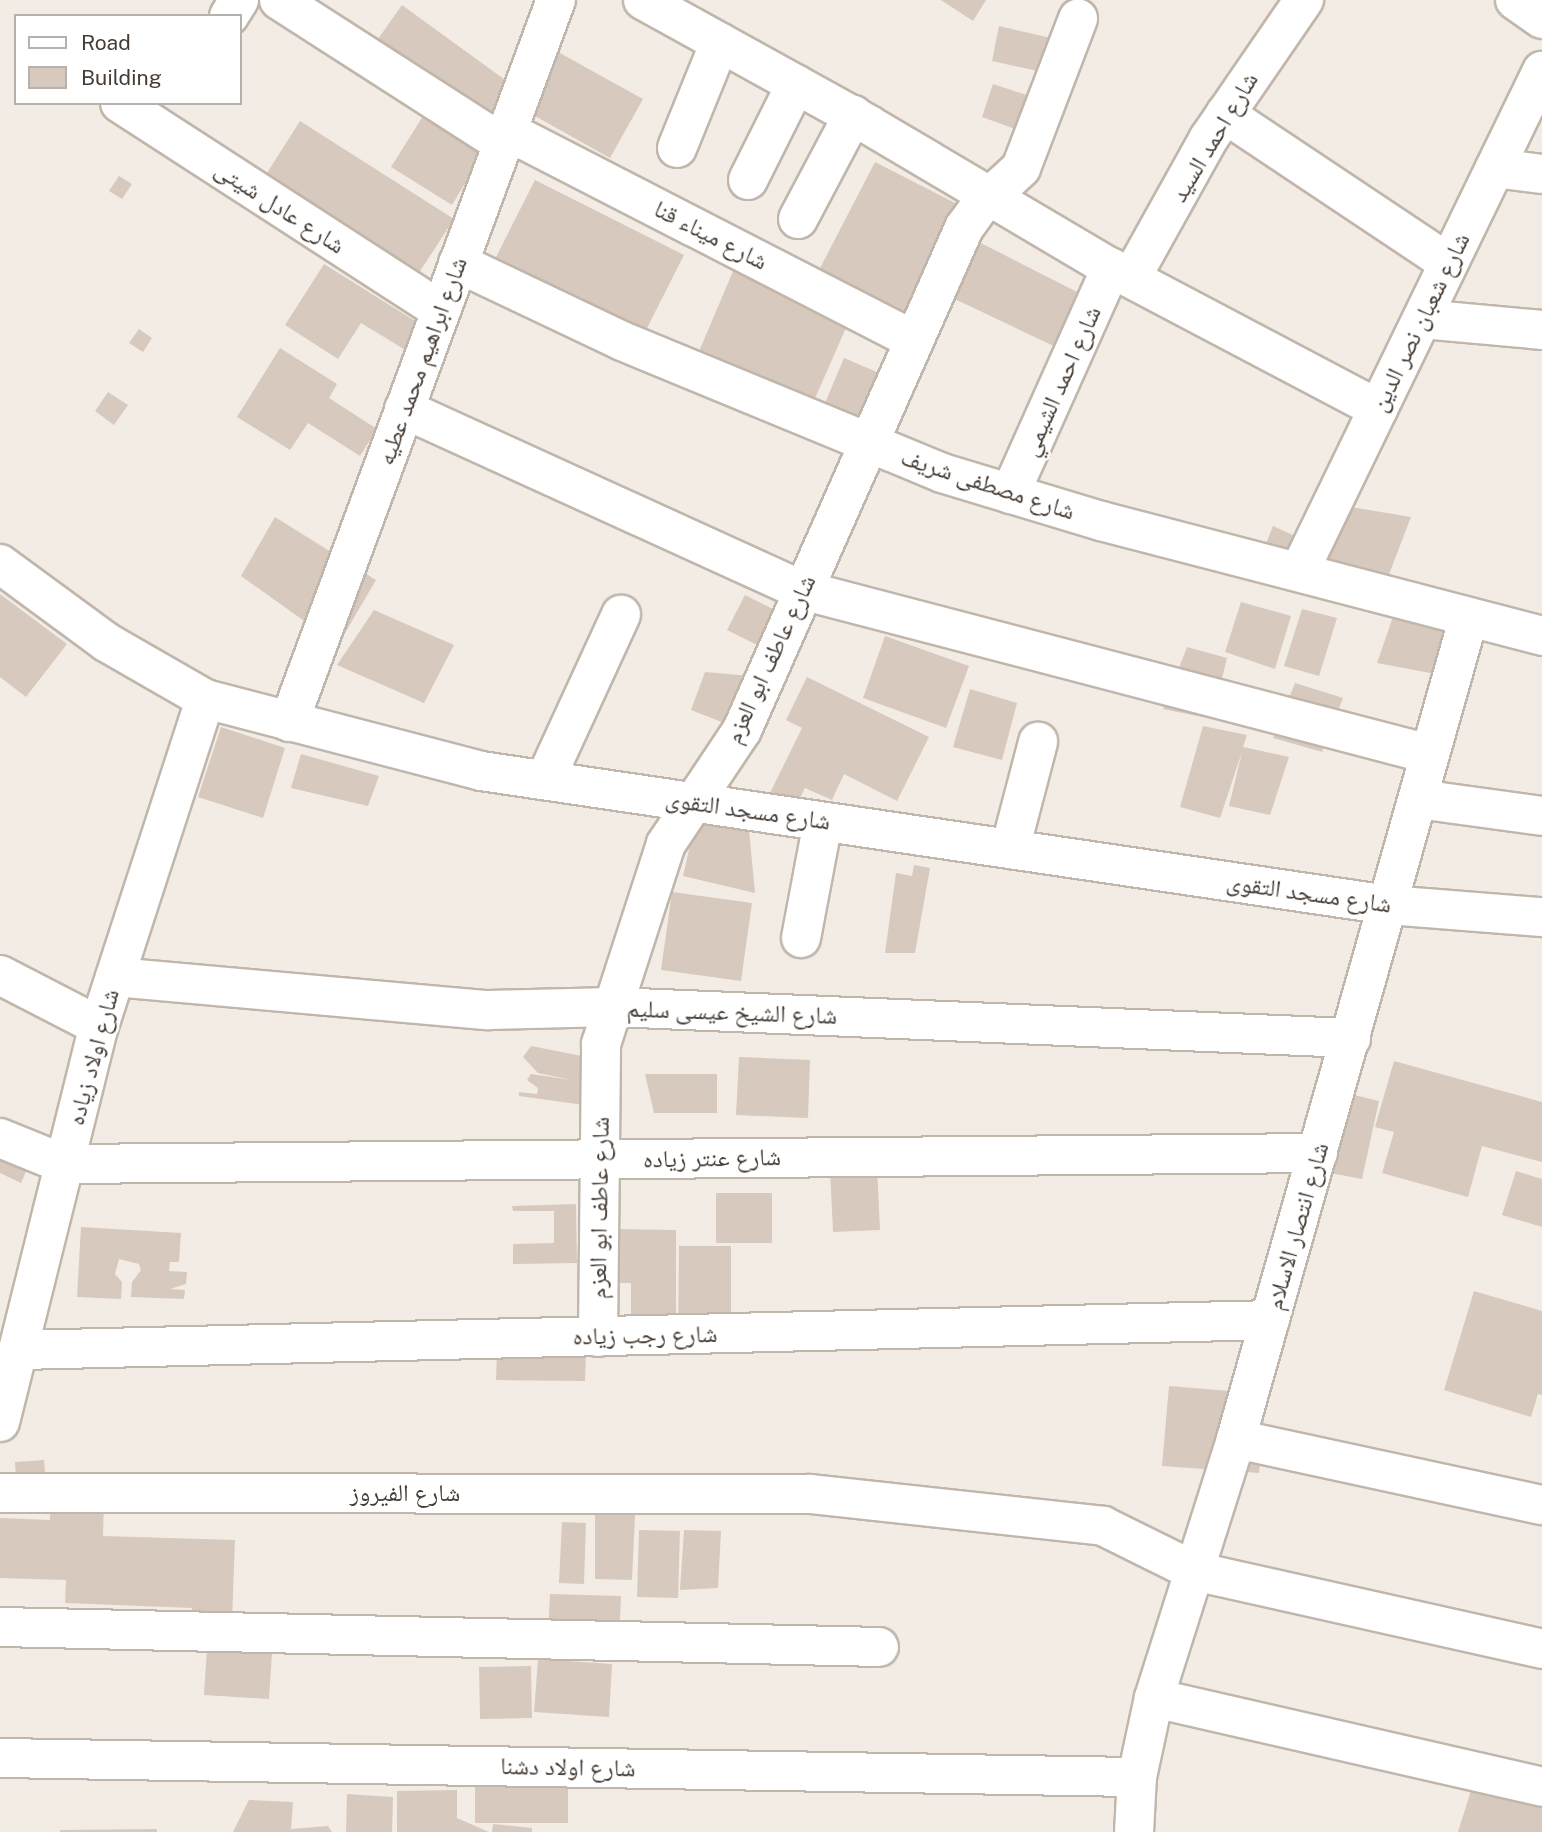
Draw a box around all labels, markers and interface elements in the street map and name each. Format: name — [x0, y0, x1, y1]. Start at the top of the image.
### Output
legend — [14, 14, 242, 105]
text: Road — [81, 30, 131, 55]
text: Building — [81, 65, 162, 90]
street label: شارع احمد السيد — [1164, 67, 1264, 207]
street label: شارع عادل شيتى — [210, 154, 350, 260]
street label: شارع ميناء قنا — [649, 194, 773, 276]
street label: شارع شعبان نصر الدين — [1364, 228, 1476, 416]
street label: شارع ابراهيم محمد عطيه — [371, 253, 473, 469]
street label: شارع احمد الشيمي — [1015, 301, 1107, 461]
street label: شارع مصطفى شريف — [897, 442, 1079, 526]
street label: شارع عاطف ابو العزم — [718, 570, 822, 748]
street label: شارع مسجد التقوى — [664, 784, 832, 836]
street label: شارع مسجد التقوى — [1225, 867, 1393, 919]
street label: شارع اولاد زياده — [61, 986, 125, 1128]
street label: شارع الشيخ عيسى سليم — [626, 994, 838, 1030]
street label: شارع عاطف ابو العزم — [583, 1117, 615, 1299]
street label: شارع انتصار الاسلام — [1259, 1139, 1335, 1313]
street label: شارع عنتر زياده — [643, 1142, 781, 1174]
street label: شارع رجب زياده — [572, 1319, 718, 1351]
street label: شارع الفيروز — [350, 1479, 460, 1507]
street label: شارع اولاد دشنا — [500, 1751, 636, 1783]

